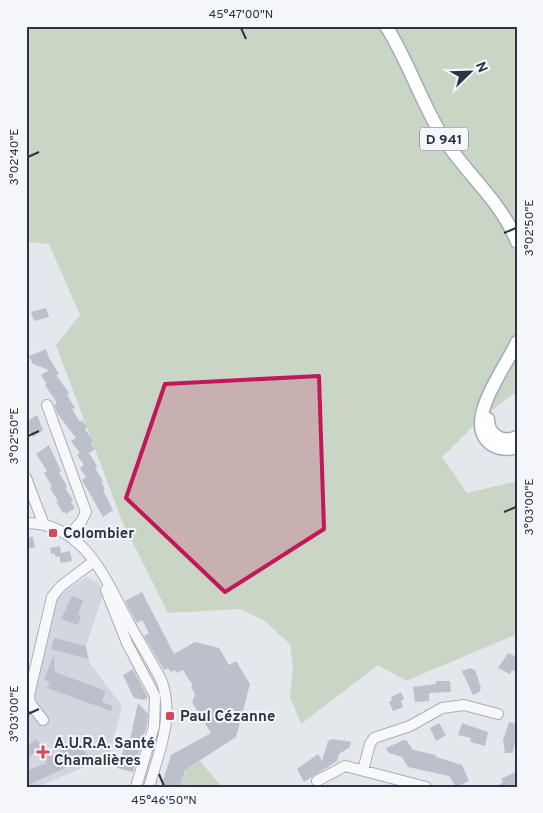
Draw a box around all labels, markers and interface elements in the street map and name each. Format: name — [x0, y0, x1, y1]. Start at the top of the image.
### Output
text: 45°47'00"N — [209, 7, 273, 23]
north arrow — [446, 48, 496, 98]
text: N — [471, 60, 490, 75]
road number: D 941 — [420, 128, 468, 150]
text: 3°02'40"E — [7, 129, 23, 185]
text: 3°02'50"E — [522, 200, 538, 256]
text: 3°02'50"E — [7, 408, 23, 464]
text: 3°03'00"E — [522, 479, 538, 535]
place label: Colombier — [63, 525, 135, 544]
marker: Colombier — [47, 527, 59, 539]
text: 3°03'00"E — [7, 686, 23, 742]
place label: Paul Cézanne — [180, 708, 275, 727]
marker: Paul Cézanne — [164, 710, 176, 722]
place label: A.U.R.A. Santé Chamalières — [54, 735, 155, 771]
marker: A.U.R.A. Santé Chamalières — [36, 745, 50, 759]
text: 45°46'50"N — [131, 793, 197, 809]

